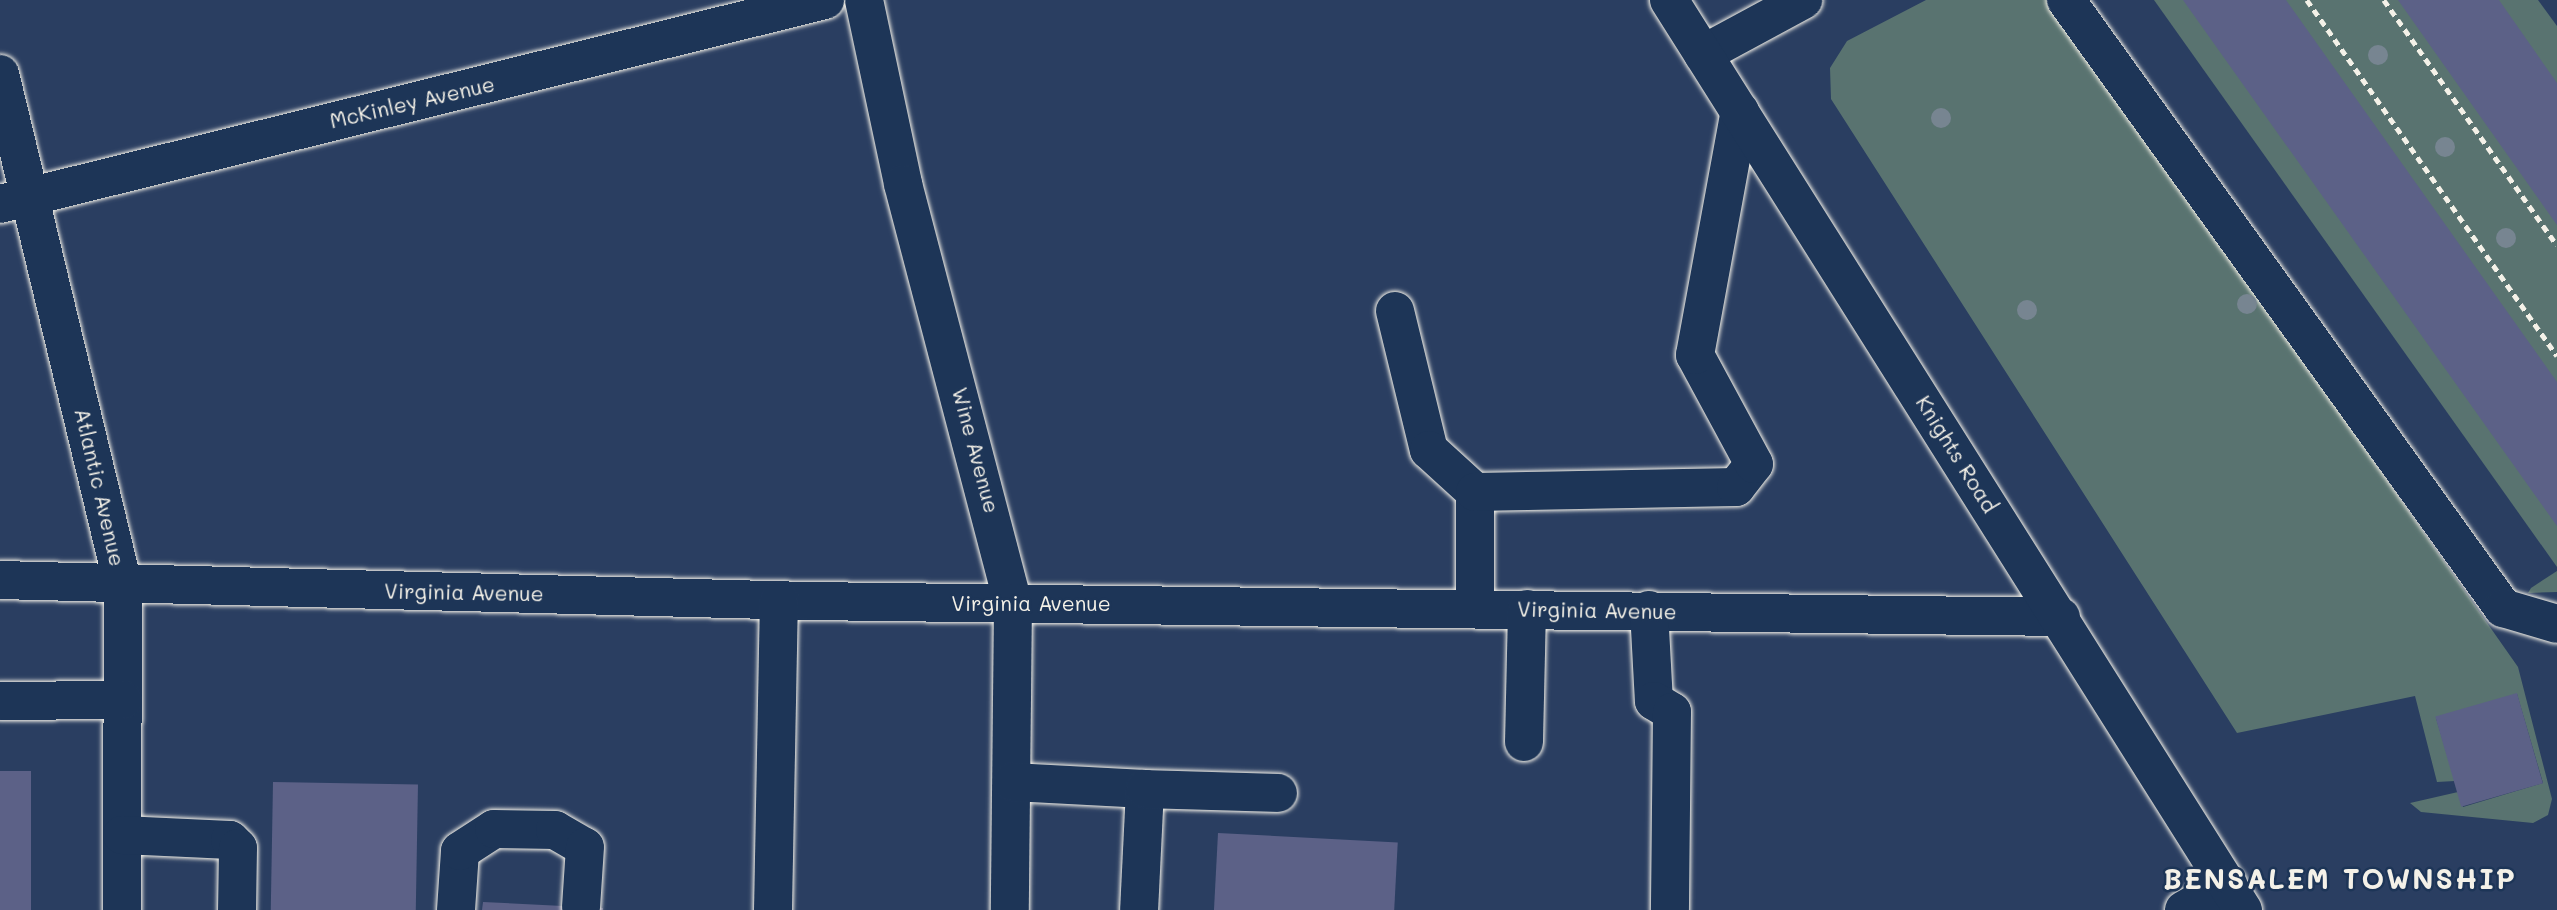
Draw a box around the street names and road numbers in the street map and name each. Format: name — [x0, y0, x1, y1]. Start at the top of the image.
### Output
street label: McKinley Avenue — [327, 71, 497, 133]
street label: Wine Avenue — [947, 384, 1005, 516]
street label: Knights Road — [1911, 391, 2003, 517]
street label: Atlantic Avenue — [70, 406, 130, 568]
street label: Virginia Avenue — [384, 578, 544, 606]
street label: Virginia Avenue — [951, 590, 1111, 616]
street label: Virginia Avenue — [1517, 596, 1677, 624]

